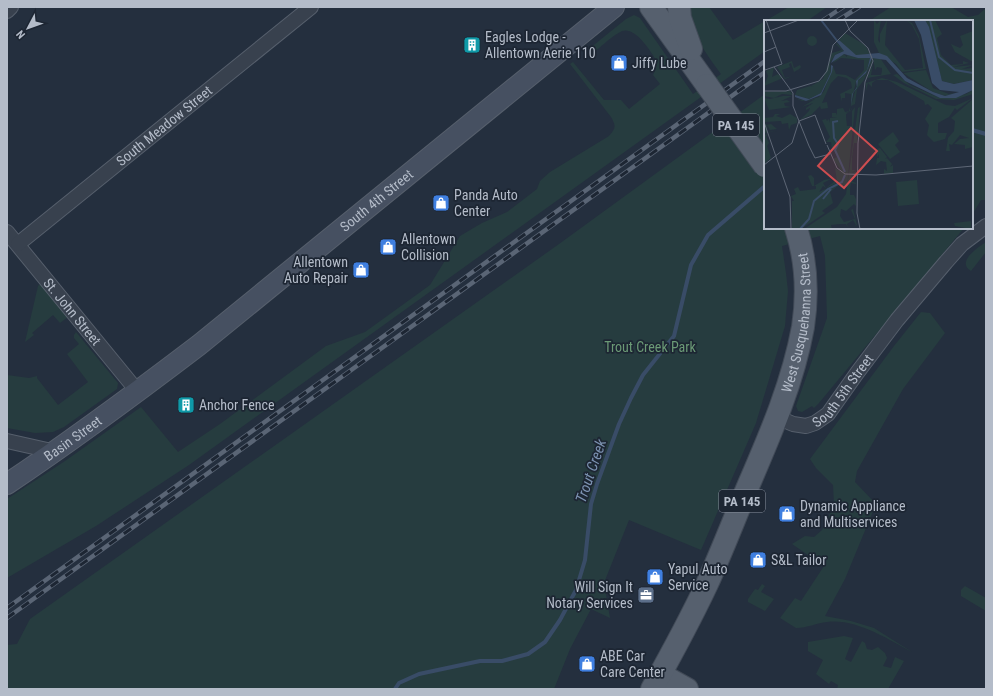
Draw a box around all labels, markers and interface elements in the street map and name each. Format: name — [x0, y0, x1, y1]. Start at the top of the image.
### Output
north arrow — [8, 8, 48, 48]
inset map — [764, 20, 973, 229]
text: N — [14, 27, 28, 41]
place label: Eagles Lodge - Allentown Aerie 110 — [485, 29, 596, 61]
building icon: Eagles Lodge - Allentown Aerie 110 — [462, 35, 482, 55]
shop icon: Jiffy Lube — [609, 53, 629, 73]
place label: Jiffy Lube — [632, 55, 687, 71]
street label: South Meadow Street — [113, 82, 215, 169]
road number: PA 145 — [713, 114, 759, 136]
street label: South 4th Street — [337, 166, 416, 235]
place label: Panda Auto Center — [454, 187, 518, 219]
shop icon: Panda Auto Center — [431, 193, 451, 213]
place label: Allentown Collision — [401, 231, 456, 263]
shop icon: Allentown Collision — [378, 237, 398, 257]
street label: West Susquehanna Street — [778, 252, 814, 394]
place label: Allentown Auto Repair — [284, 254, 348, 286]
shop icon: Allentown Auto Repair — [351, 260, 371, 280]
street label: St. John Street — [40, 275, 104, 348]
park label: Trout Creek Park — [604, 339, 697, 355]
street label: South 5th Street — [809, 351, 876, 431]
building icon: Anchor Fence — [176, 395, 196, 415]
place label: Anchor Fence — [199, 397, 275, 413]
street label: Basin Street — [41, 413, 105, 464]
water label: Trout Creek — [572, 436, 610, 505]
road number: PA 145 — [719, 490, 765, 512]
place label: Dynamic Appliance and Multiservices — [800, 498, 906, 530]
shop icon: Dynamic Appliance and Multiservices — [777, 504, 797, 524]
shop icon: S&L Tailor — [748, 550, 768, 570]
place label: S&L Tailor — [771, 552, 826, 568]
place label: Yapul Auto Service — [668, 561, 727, 593]
shop icon: Yapul Auto Service — [645, 567, 665, 587]
place label: Will Sign It Notary Services — [546, 579, 633, 611]
office icon: Will Sign It Notary Services — [636, 585, 656, 605]
place label: ABE Car Care Center — [600, 648, 665, 680]
shop icon: ABE Car Care Center — [577, 654, 597, 674]

